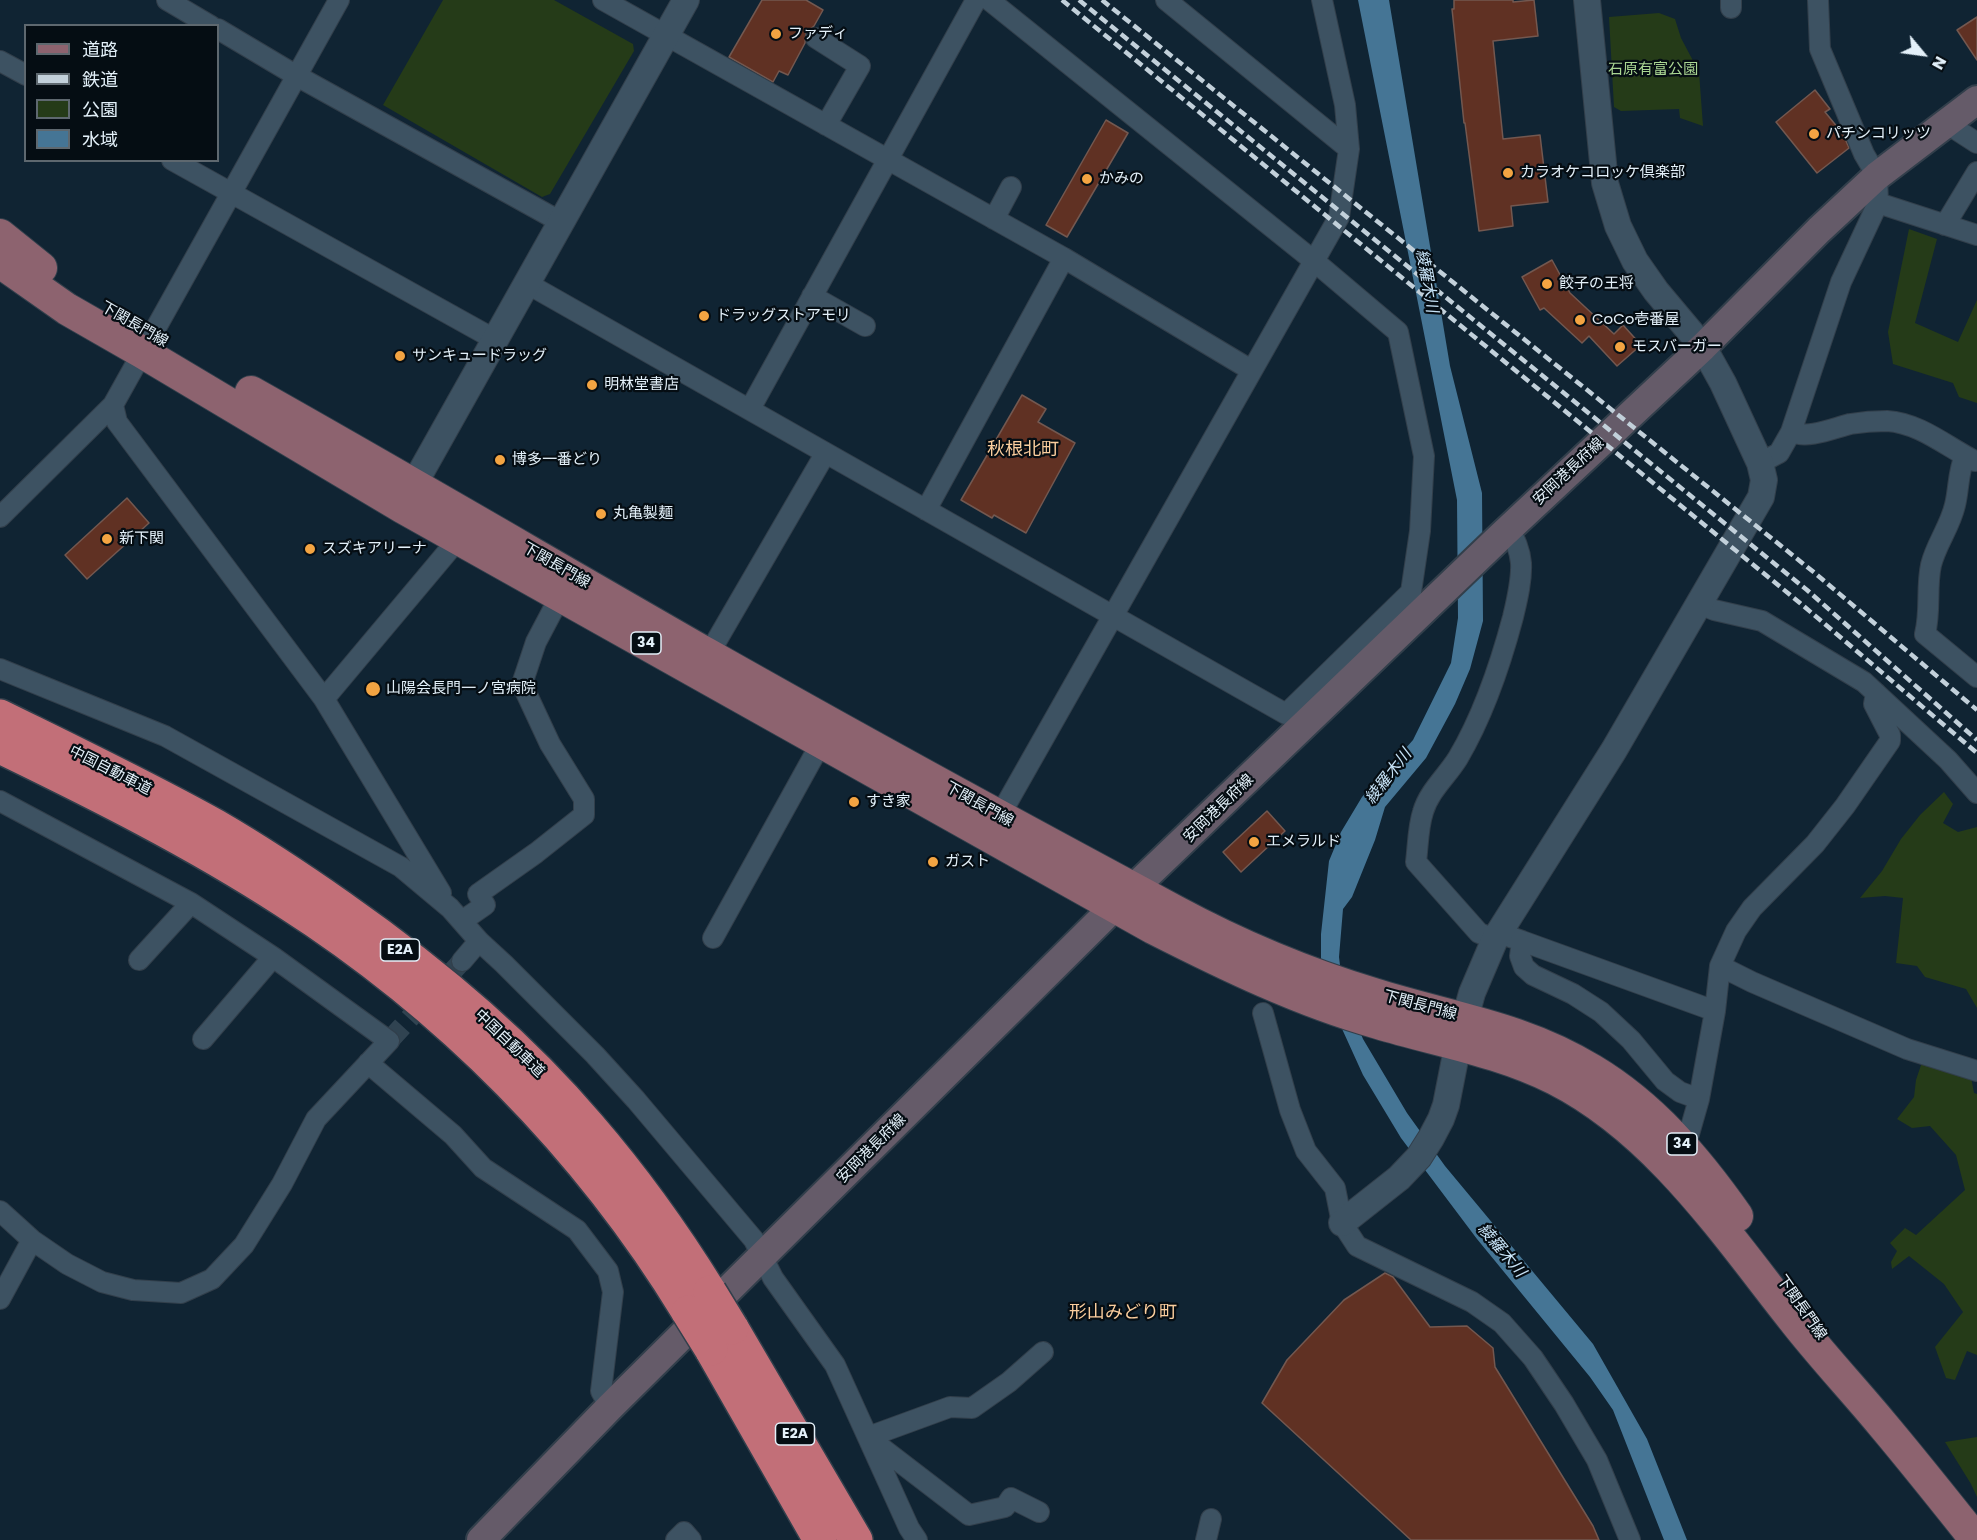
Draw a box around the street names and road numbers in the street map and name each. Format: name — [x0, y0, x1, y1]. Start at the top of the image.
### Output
street label: 下関長門線 — [97, 298, 171, 352]
street label: 安岡港長府線 — [1530, 435, 1608, 509]
street label: 下関長門線 — [519, 539, 593, 593]
road number: 34 — [631, 632, 661, 654]
street label: 中国自動車道 — [66, 743, 154, 799]
street label: 安岡港長府線 — [1180, 771, 1258, 847]
street label: 下関長門線 — [942, 779, 1016, 831]
road number: E2A — [380, 939, 420, 961]
street label: 下関長門線 — [1381, 988, 1459, 1024]
street label: 中国自動車道 — [470, 1006, 548, 1082]
street label: 安岡港長府線 — [834, 1111, 910, 1187]
road number: 34 — [1667, 1133, 1697, 1155]
street label: 下関長門線 — [1772, 1272, 1830, 1344]
road number: E2A — [776, 1423, 814, 1445]

